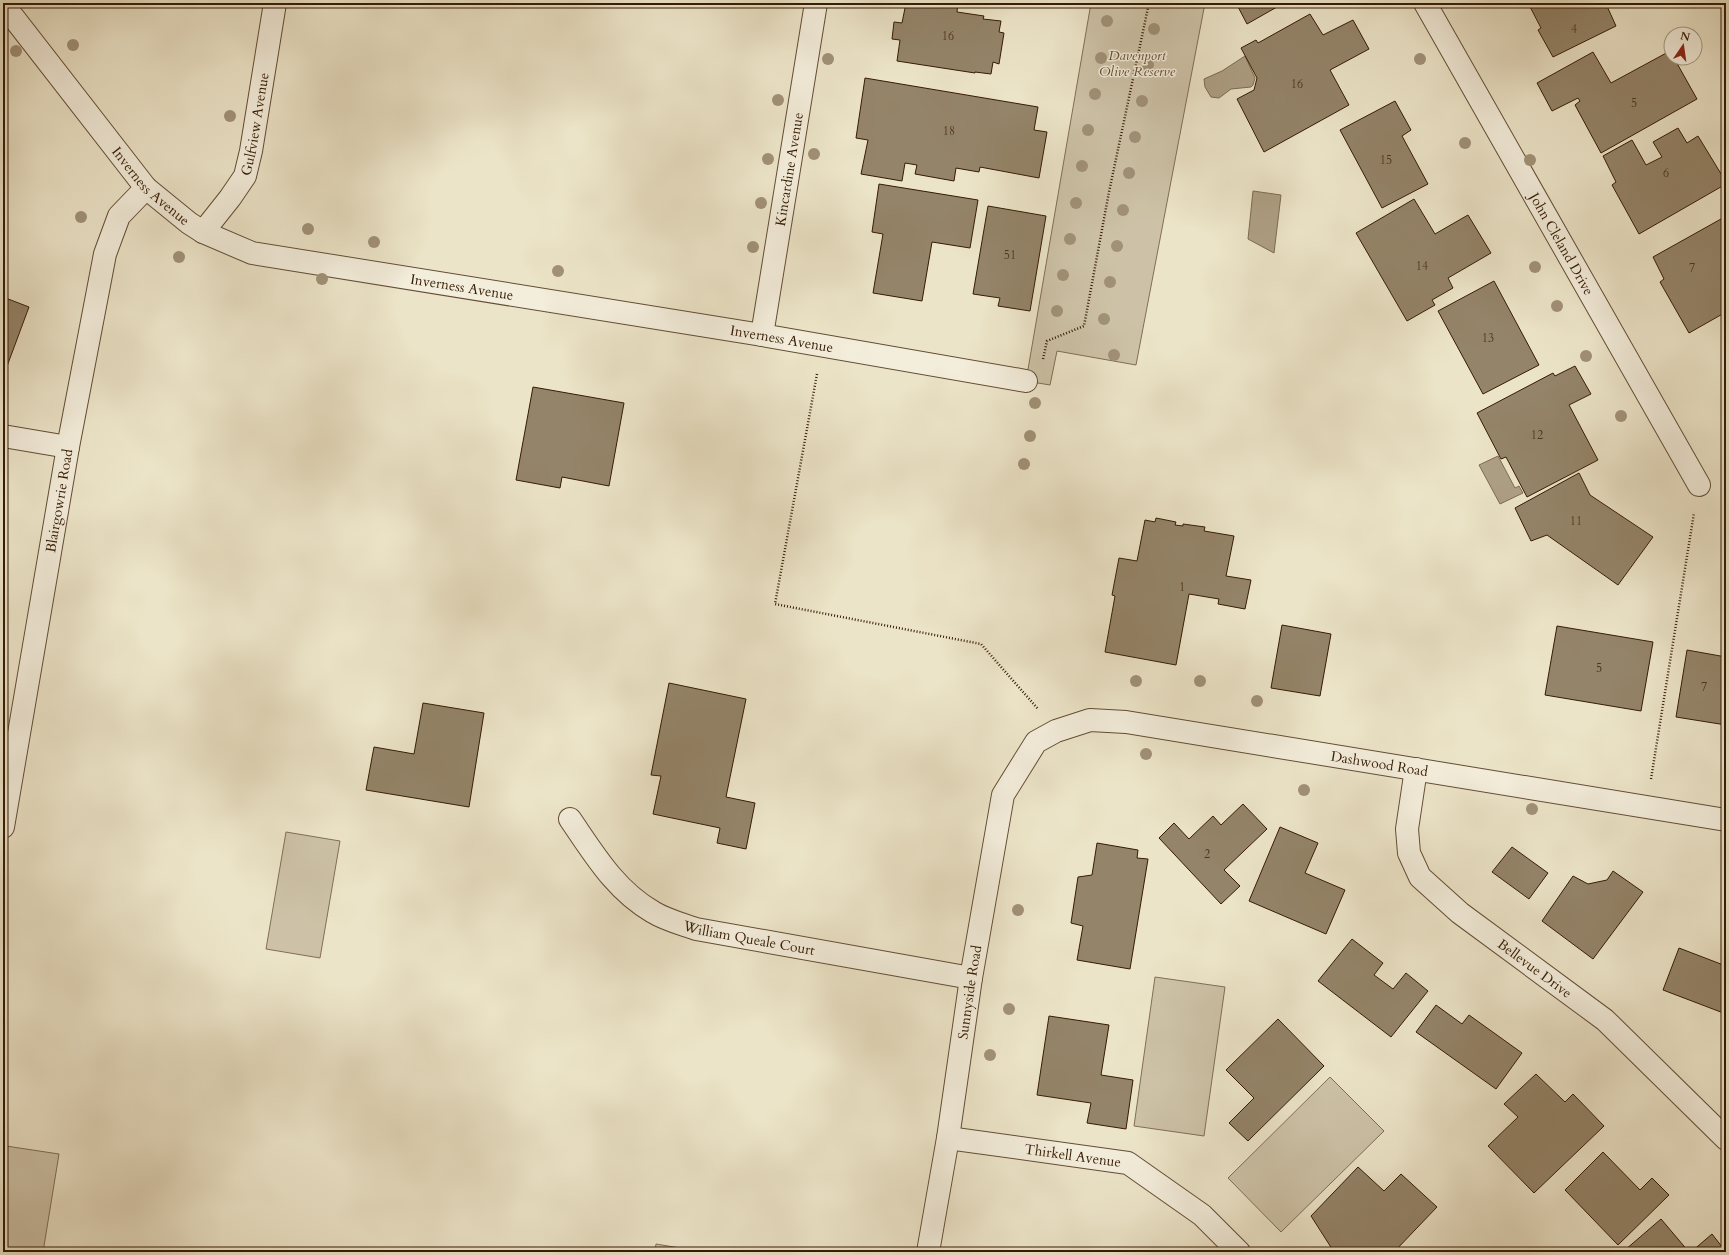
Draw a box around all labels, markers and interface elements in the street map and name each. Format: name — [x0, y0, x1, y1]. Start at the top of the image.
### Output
house number: 4 — [1571, 21, 1577, 37]
north arrow — [1663, 26, 1703, 66]
house number: 16 — [942, 28, 954, 44]
text: N — [1679, 28, 1692, 45]
park label: Davenport Olive Reserve — [1099, 46, 1176, 81]
street label: Gulfview Avenue — [236, 71, 274, 178]
house number: 16 — [1291, 76, 1303, 92]
house number: 5 — [1631, 95, 1637, 111]
street label: Kincardine Avenue — [771, 111, 808, 227]
house number: 18 — [943, 123, 955, 139]
street label: Inverness Avenue — [107, 143, 194, 230]
house number: 15 — [1380, 152, 1392, 168]
house number: 6 — [1663, 165, 1669, 181]
street label: John Cleland Drive — [1524, 188, 1598, 299]
house number: 51 — [1004, 247, 1016, 263]
house number: 14 — [1416, 258, 1428, 274]
house number: 7 — [1689, 260, 1695, 276]
street label: Inverness Avenue — [409, 270, 515, 305]
street label: Inverness Avenue — [729, 321, 835, 357]
house number: 13 — [1482, 330, 1494, 346]
house number: 12 — [1531, 427, 1543, 443]
street label: Blairgowrie Road — [41, 447, 78, 554]
house number: 11 — [1570, 513, 1582, 529]
house number: 1 — [1179, 579, 1185, 595]
house number: 5 — [1596, 660, 1602, 676]
house number: 7 — [1701, 679, 1707, 695]
street label: Dashwood Road — [1329, 747, 1430, 781]
house number: 2 — [1204, 846, 1210, 862]
street label: William Queale Court — [680, 916, 817, 960]
street label: Bellevue Drive — [1493, 935, 1576, 1002]
street label: Sunnyside Road — [953, 943, 987, 1041]
street label: Thirkell Avenue — [1023, 1140, 1122, 1172]

